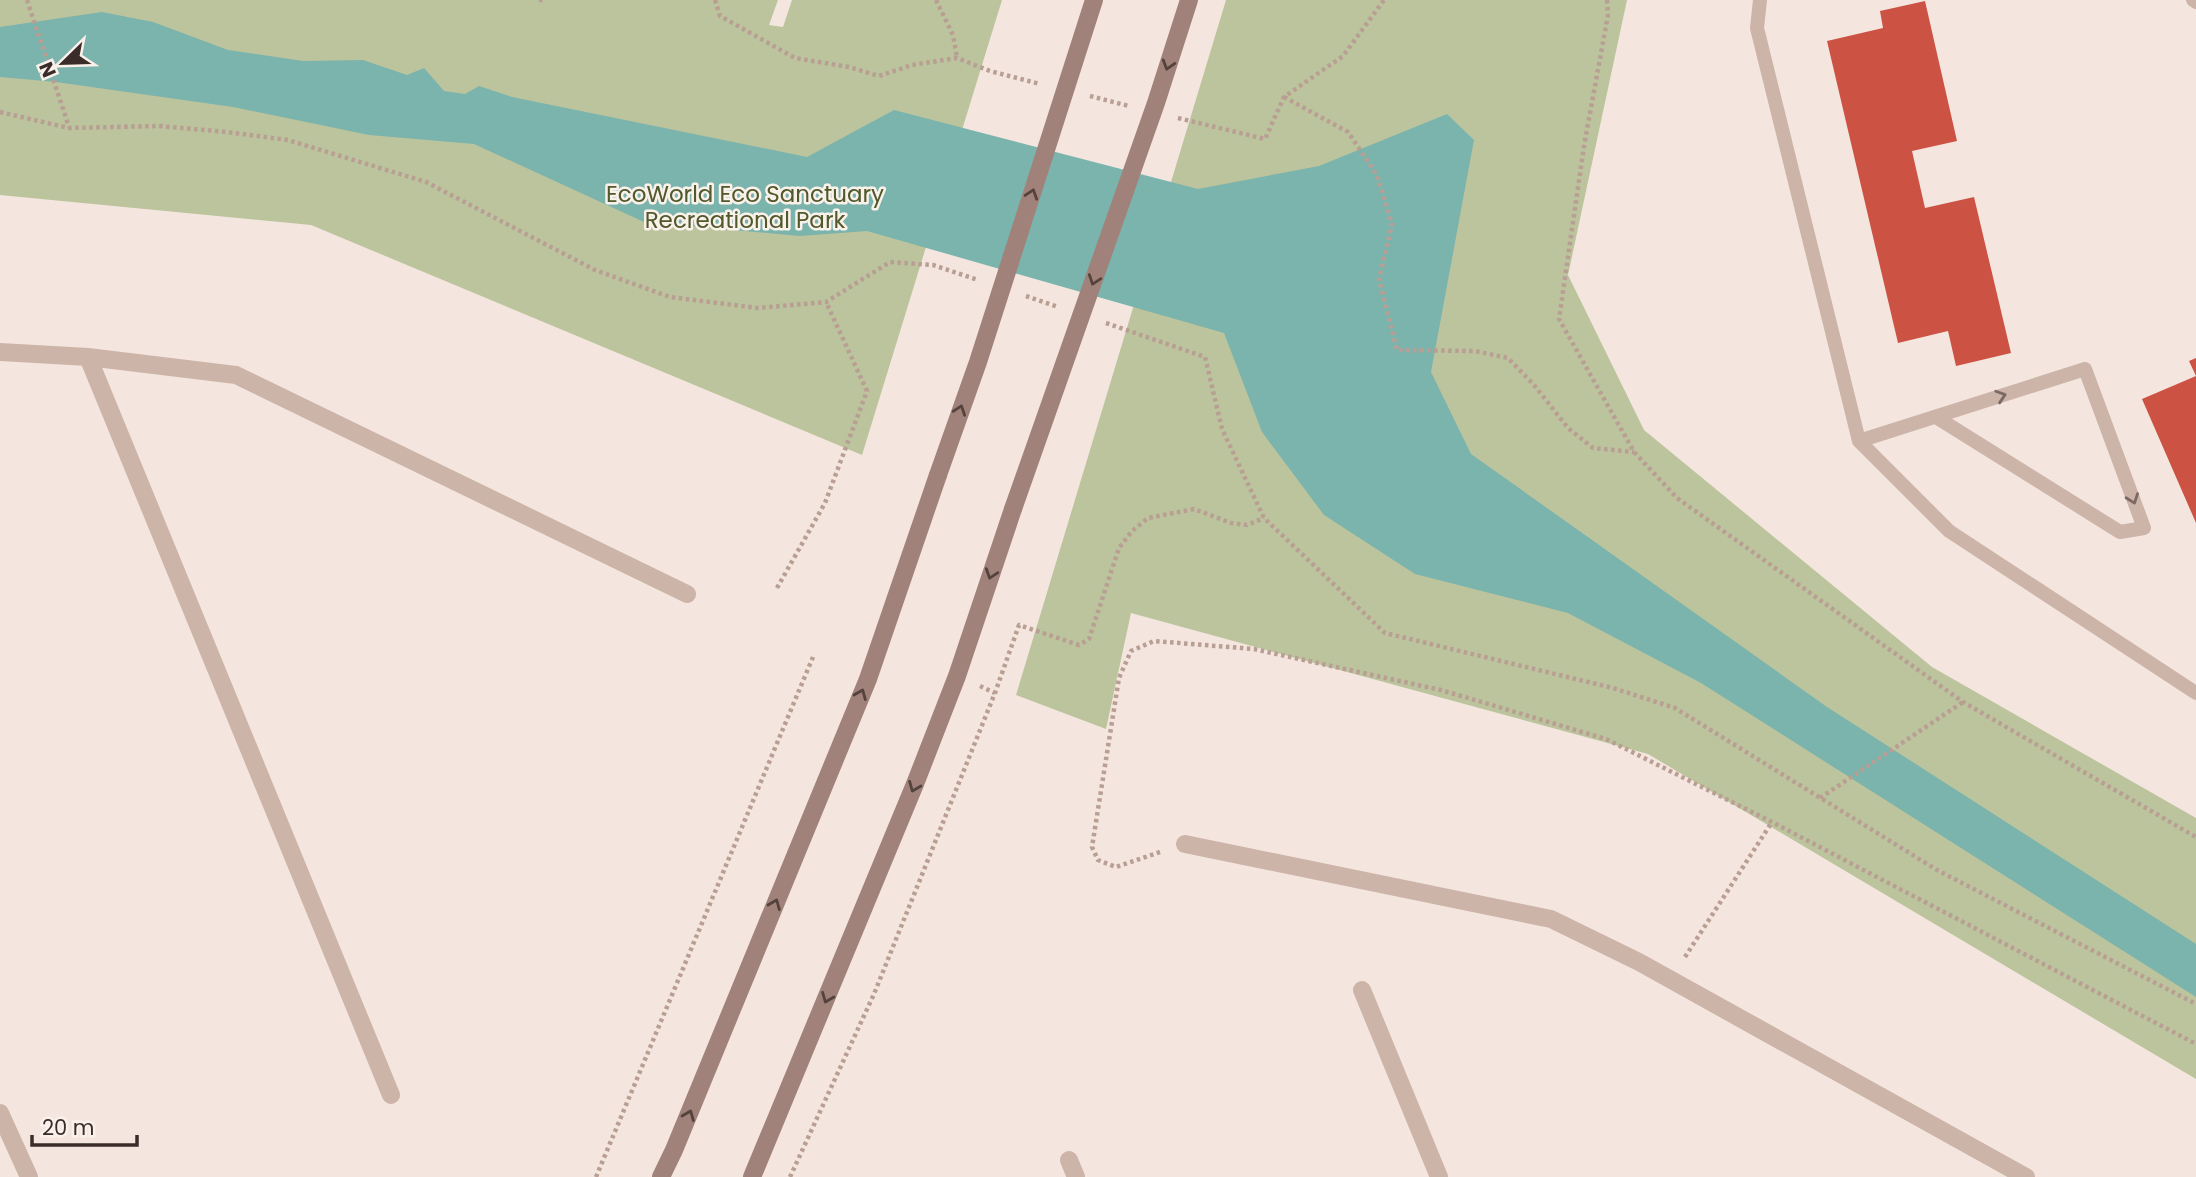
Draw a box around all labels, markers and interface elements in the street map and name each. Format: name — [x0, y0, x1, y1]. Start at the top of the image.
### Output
north arrow — [28, 28, 98, 98]
text: N — [33, 58, 63, 81]
one-way arrow — [1162, 59, 1177, 71]
park label: EcoWorld Eco Sanctuary Recreational Park — [606, 178, 884, 236]
one-way arrow — [1024, 189, 1038, 201]
one-way arrow — [1088, 274, 1102, 286]
one-way arrow — [1994, 390, 2006, 404]
one-way arrow — [952, 405, 966, 417]
one-way arrow — [2125, 492, 2139, 504]
one-way arrow — [985, 567, 1000, 579]
one-way arrow — [853, 688, 867, 700]
one-way arrow — [908, 781, 922, 793]
one-way arrow — [767, 899, 781, 912]
one-way arrow — [821, 991, 835, 1003]
scale bar — [32, 1104, 136, 1148]
one-way arrow — [680, 1109, 694, 1121]
text: 20 m — [42, 1113, 95, 1142]

